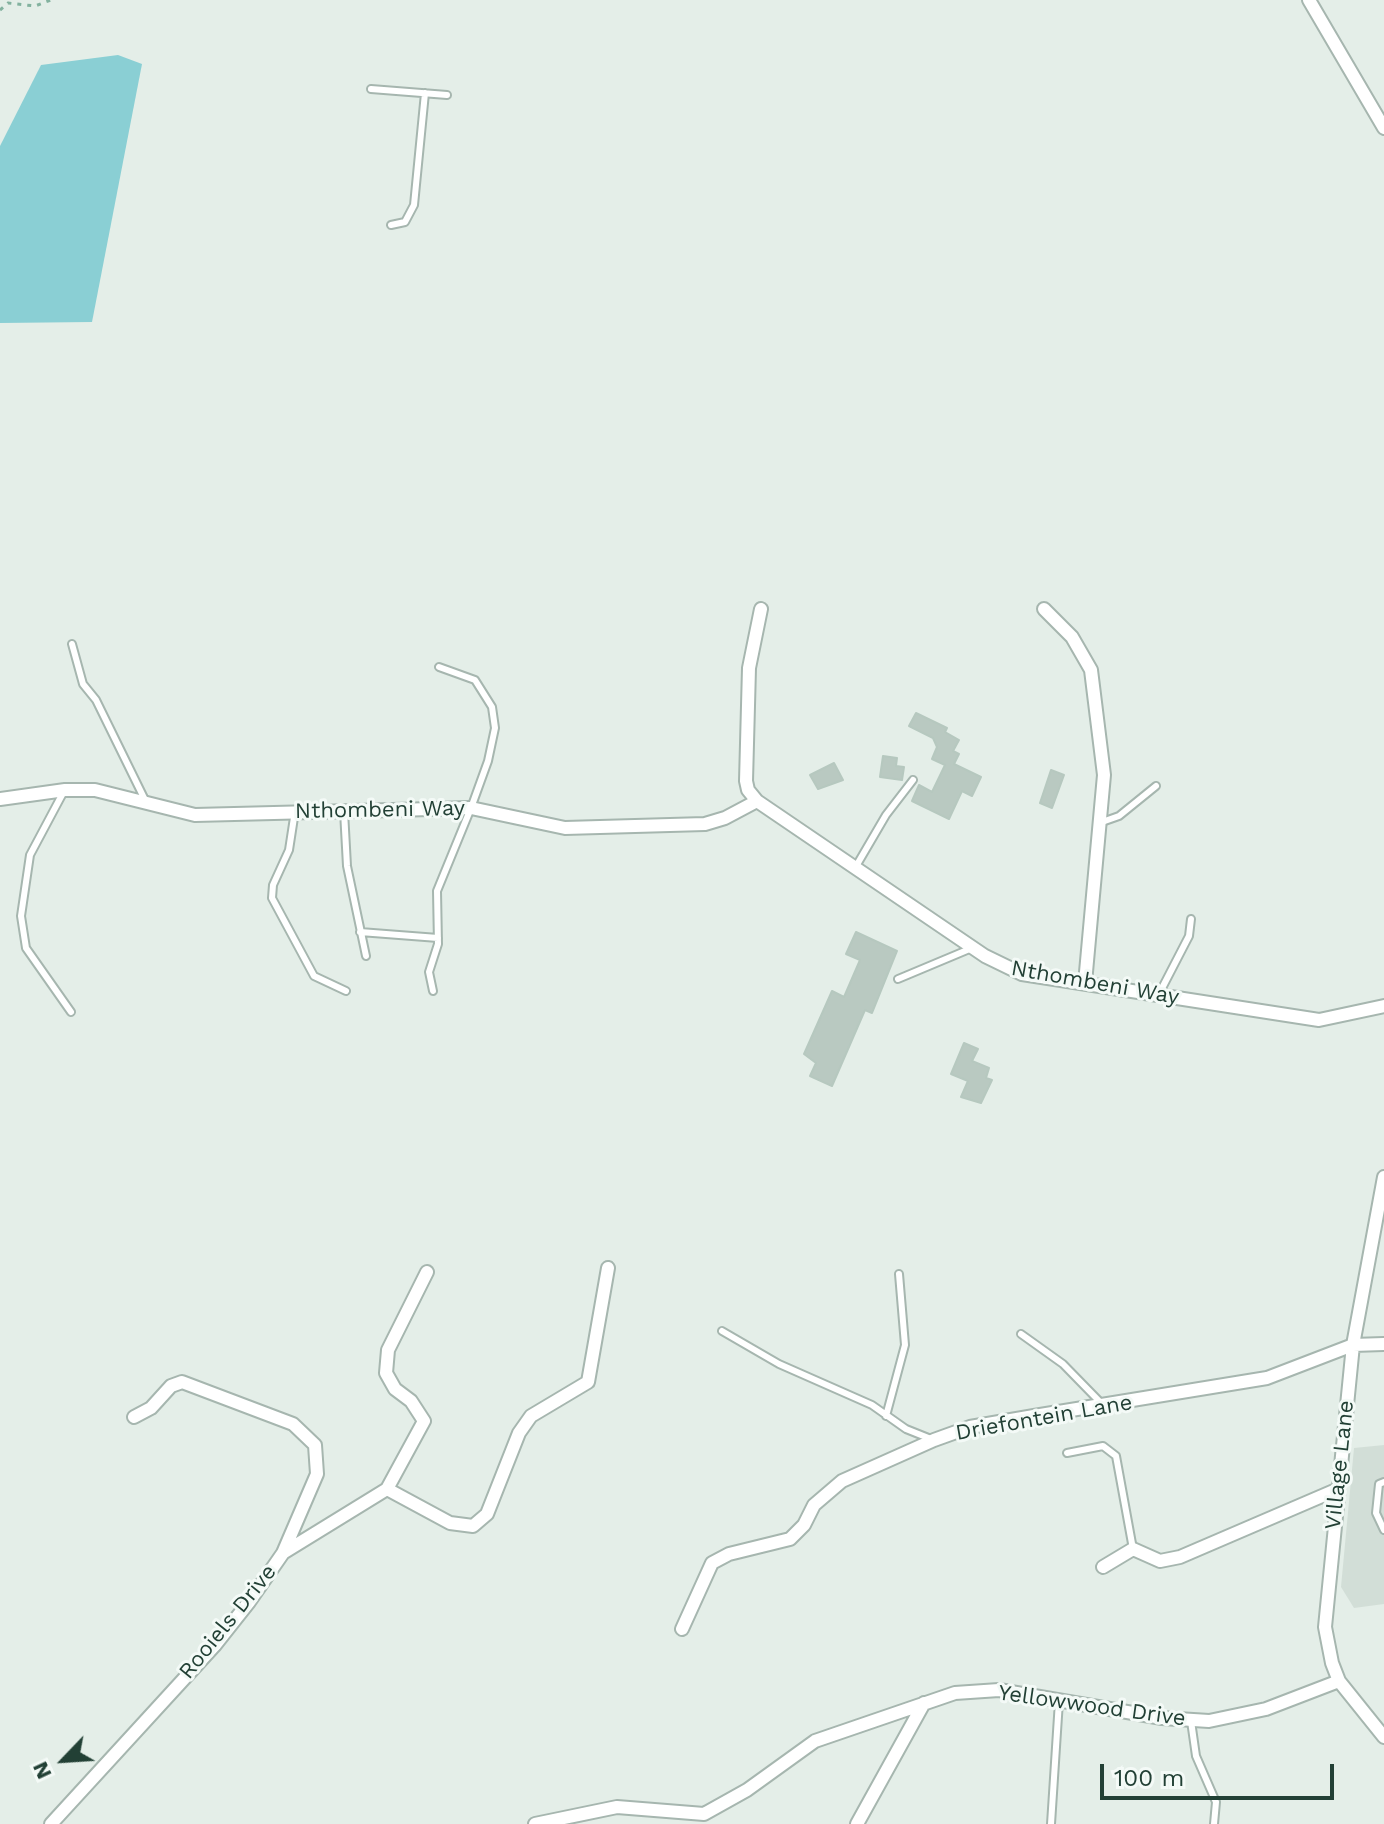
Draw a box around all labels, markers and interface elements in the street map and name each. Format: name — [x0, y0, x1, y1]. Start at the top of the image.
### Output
street label: Nthombeni Way — [295, 795, 465, 825]
street label: Nthombeni Way — [1009, 955, 1181, 1011]
street label: Driefontein Lane — [954, 1389, 1134, 1447]
street label: Village Lane — [1320, 1399, 1360, 1531]
street label: Rooiels Drive — [174, 1559, 282, 1685]
street label: Yellowwood Drive — [997, 1680, 1187, 1732]
north arrow — [24, 1720, 104, 1800]
scale bar — [1104, 1748, 1338, 1798]
text: N — [27, 1758, 57, 1783]
text: 100 m — [1114, 1764, 1184, 1792]

